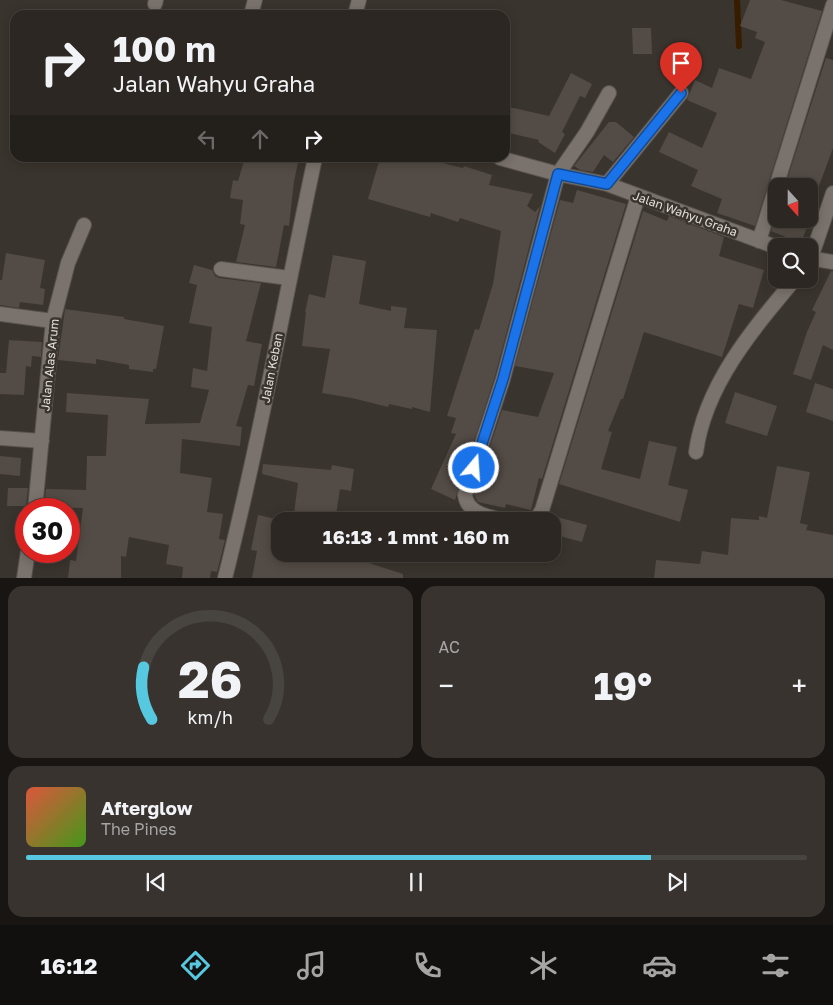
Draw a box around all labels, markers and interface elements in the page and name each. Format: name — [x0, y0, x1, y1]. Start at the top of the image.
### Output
text: 100 m — [113, 28, 216, 70]
icon: right — [30, 30, 95, 95]
pin — [660, 42, 702, 93]
icon: arrive — [667, 49, 695, 77]
text: Jalan Wahyu Graha — [113, 70, 315, 97]
icon: left — [193, 125, 221, 153]
icon: ahead — [246, 125, 274, 153]
icon: right — [299, 125, 327, 153]
north arrow — [768, 178, 818, 228]
map controls — [768, 178, 818, 288]
street label: Jalan Wahyu Graha — [631, 188, 740, 239]
button: search — [768, 238, 818, 288]
street label: Jalan Alas Arum — [37, 318, 62, 412]
street label: Jalan Keban — [257, 332, 286, 404]
position arrow — [447, 441, 499, 493]
speed limit sign: 30 — [15, 498, 80, 563]
text: 16:13 · 1 mnt · 160 m — [323, 525, 509, 548]
text: AC — [439, 637, 460, 657]
text: 26 — [178, 647, 243, 709]
text: 19° — [593, 663, 652, 708]
text: − — [439, 669, 454, 702]
text: + — [792, 669, 807, 702]
text: km/h — [188, 706, 233, 728]
text: Afterglow — [101, 796, 192, 819]
text: The Pines — [101, 819, 176, 839]
icon: previous — [142, 868, 170, 896]
icon: pause — [402, 868, 430, 896]
icon: next — [663, 868, 691, 896]
icon: directions — [178, 948, 213, 983]
icon: music — [294, 948, 329, 983]
icon: phone — [410, 948, 445, 983]
icon: climate — [526, 948, 561, 983]
icon: car — [642, 948, 677, 983]
icon: filters — [758, 948, 793, 983]
text: 16:12 — [40, 952, 98, 979]

